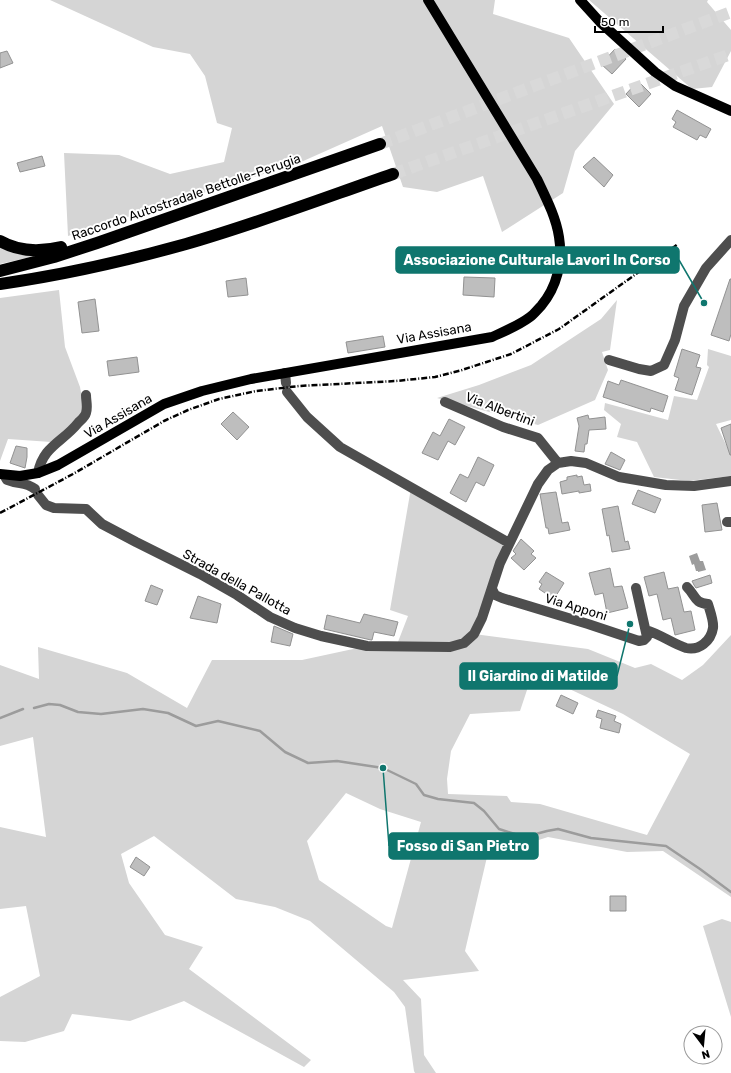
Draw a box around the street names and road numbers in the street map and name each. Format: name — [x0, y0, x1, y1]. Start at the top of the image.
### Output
street label: Raccordo Autostradale Bettolle-Perugia — [69, 151, 303, 244]
street label: Via Assisana — [395, 319, 473, 347]
street label: Via Albertini — [463, 389, 537, 429]
street label: Via Assisana — [82, 391, 154, 441]
street label: Strada della Pallotta — [180, 546, 294, 618]
street label: Via Apponi — [543, 590, 609, 624]

